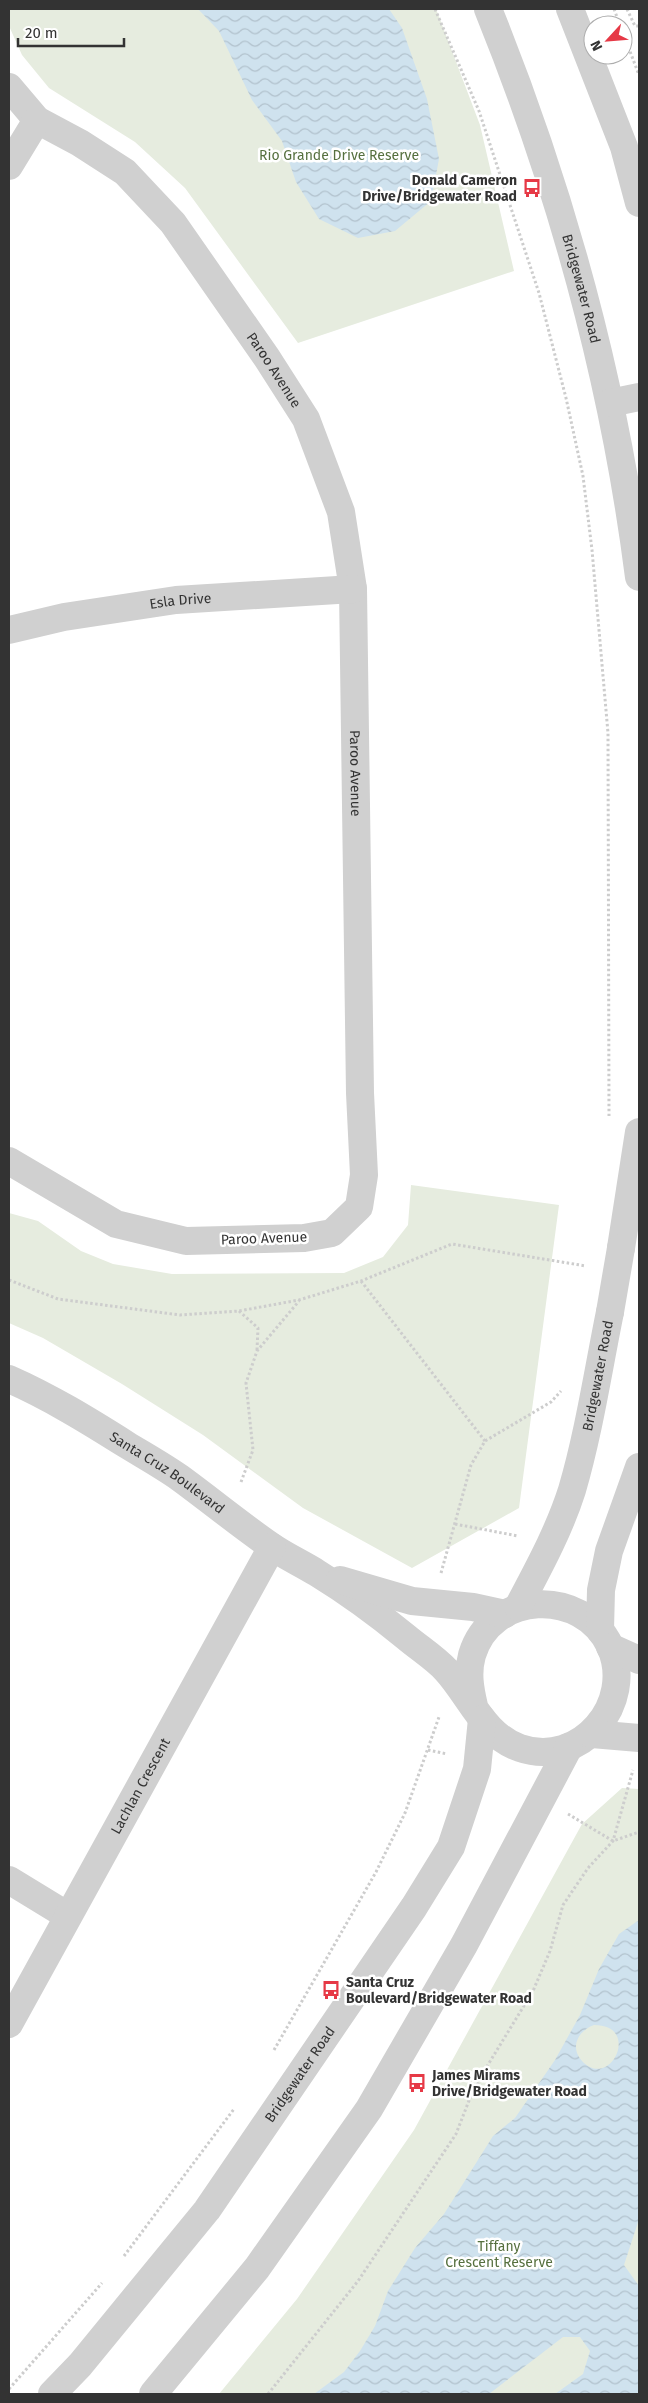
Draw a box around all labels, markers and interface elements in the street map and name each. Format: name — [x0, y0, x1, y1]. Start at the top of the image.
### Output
scale bar — [18, 15, 124, 47]
north arrow — [583, 15, 633, 65]
text: 20 m — [25, 24, 58, 42]
text: N — [587, 38, 606, 53]
park label: Rio Grande Drive Reserve — [259, 147, 419, 164]
place label: Donald Cameron Drive/Bridgewater Road — [362, 172, 517, 205]
bus stop icon: Donald Cameron Drive/Bridgewater Road — [521, 177, 543, 199]
street label: Bridgewater Road — [558, 232, 604, 345]
street label: Paroo Avenue — [243, 329, 305, 411]
street label: Esla Drive — [148, 590, 212, 613]
street label: Paroo Avenue — [346, 730, 364, 817]
street label: Paroo Avenue — [220, 1228, 308, 1249]
street label: Bridgewater Road — [579, 1319, 617, 1433]
street label: Santa Cruz Boulevard — [106, 1428, 228, 1518]
street label: Lachlan Crescent — [107, 1734, 175, 1837]
place label: Santa Cruz Boulevard/Bridgewater Road — [346, 1974, 532, 2007]
bus stop icon: Santa Cruz Boulevard/Bridgewater Road — [320, 1979, 342, 2001]
street label: Bridgewater Road — [261, 2023, 339, 2126]
place label: James Mirams Drive/Bridgewater Road — [431, 2067, 587, 2100]
bus stop icon: James Mirams Drive/Bridgewater Road — [406, 2072, 428, 2094]
park label: Tiffany Crescent Reserve — [445, 2238, 553, 2271]

